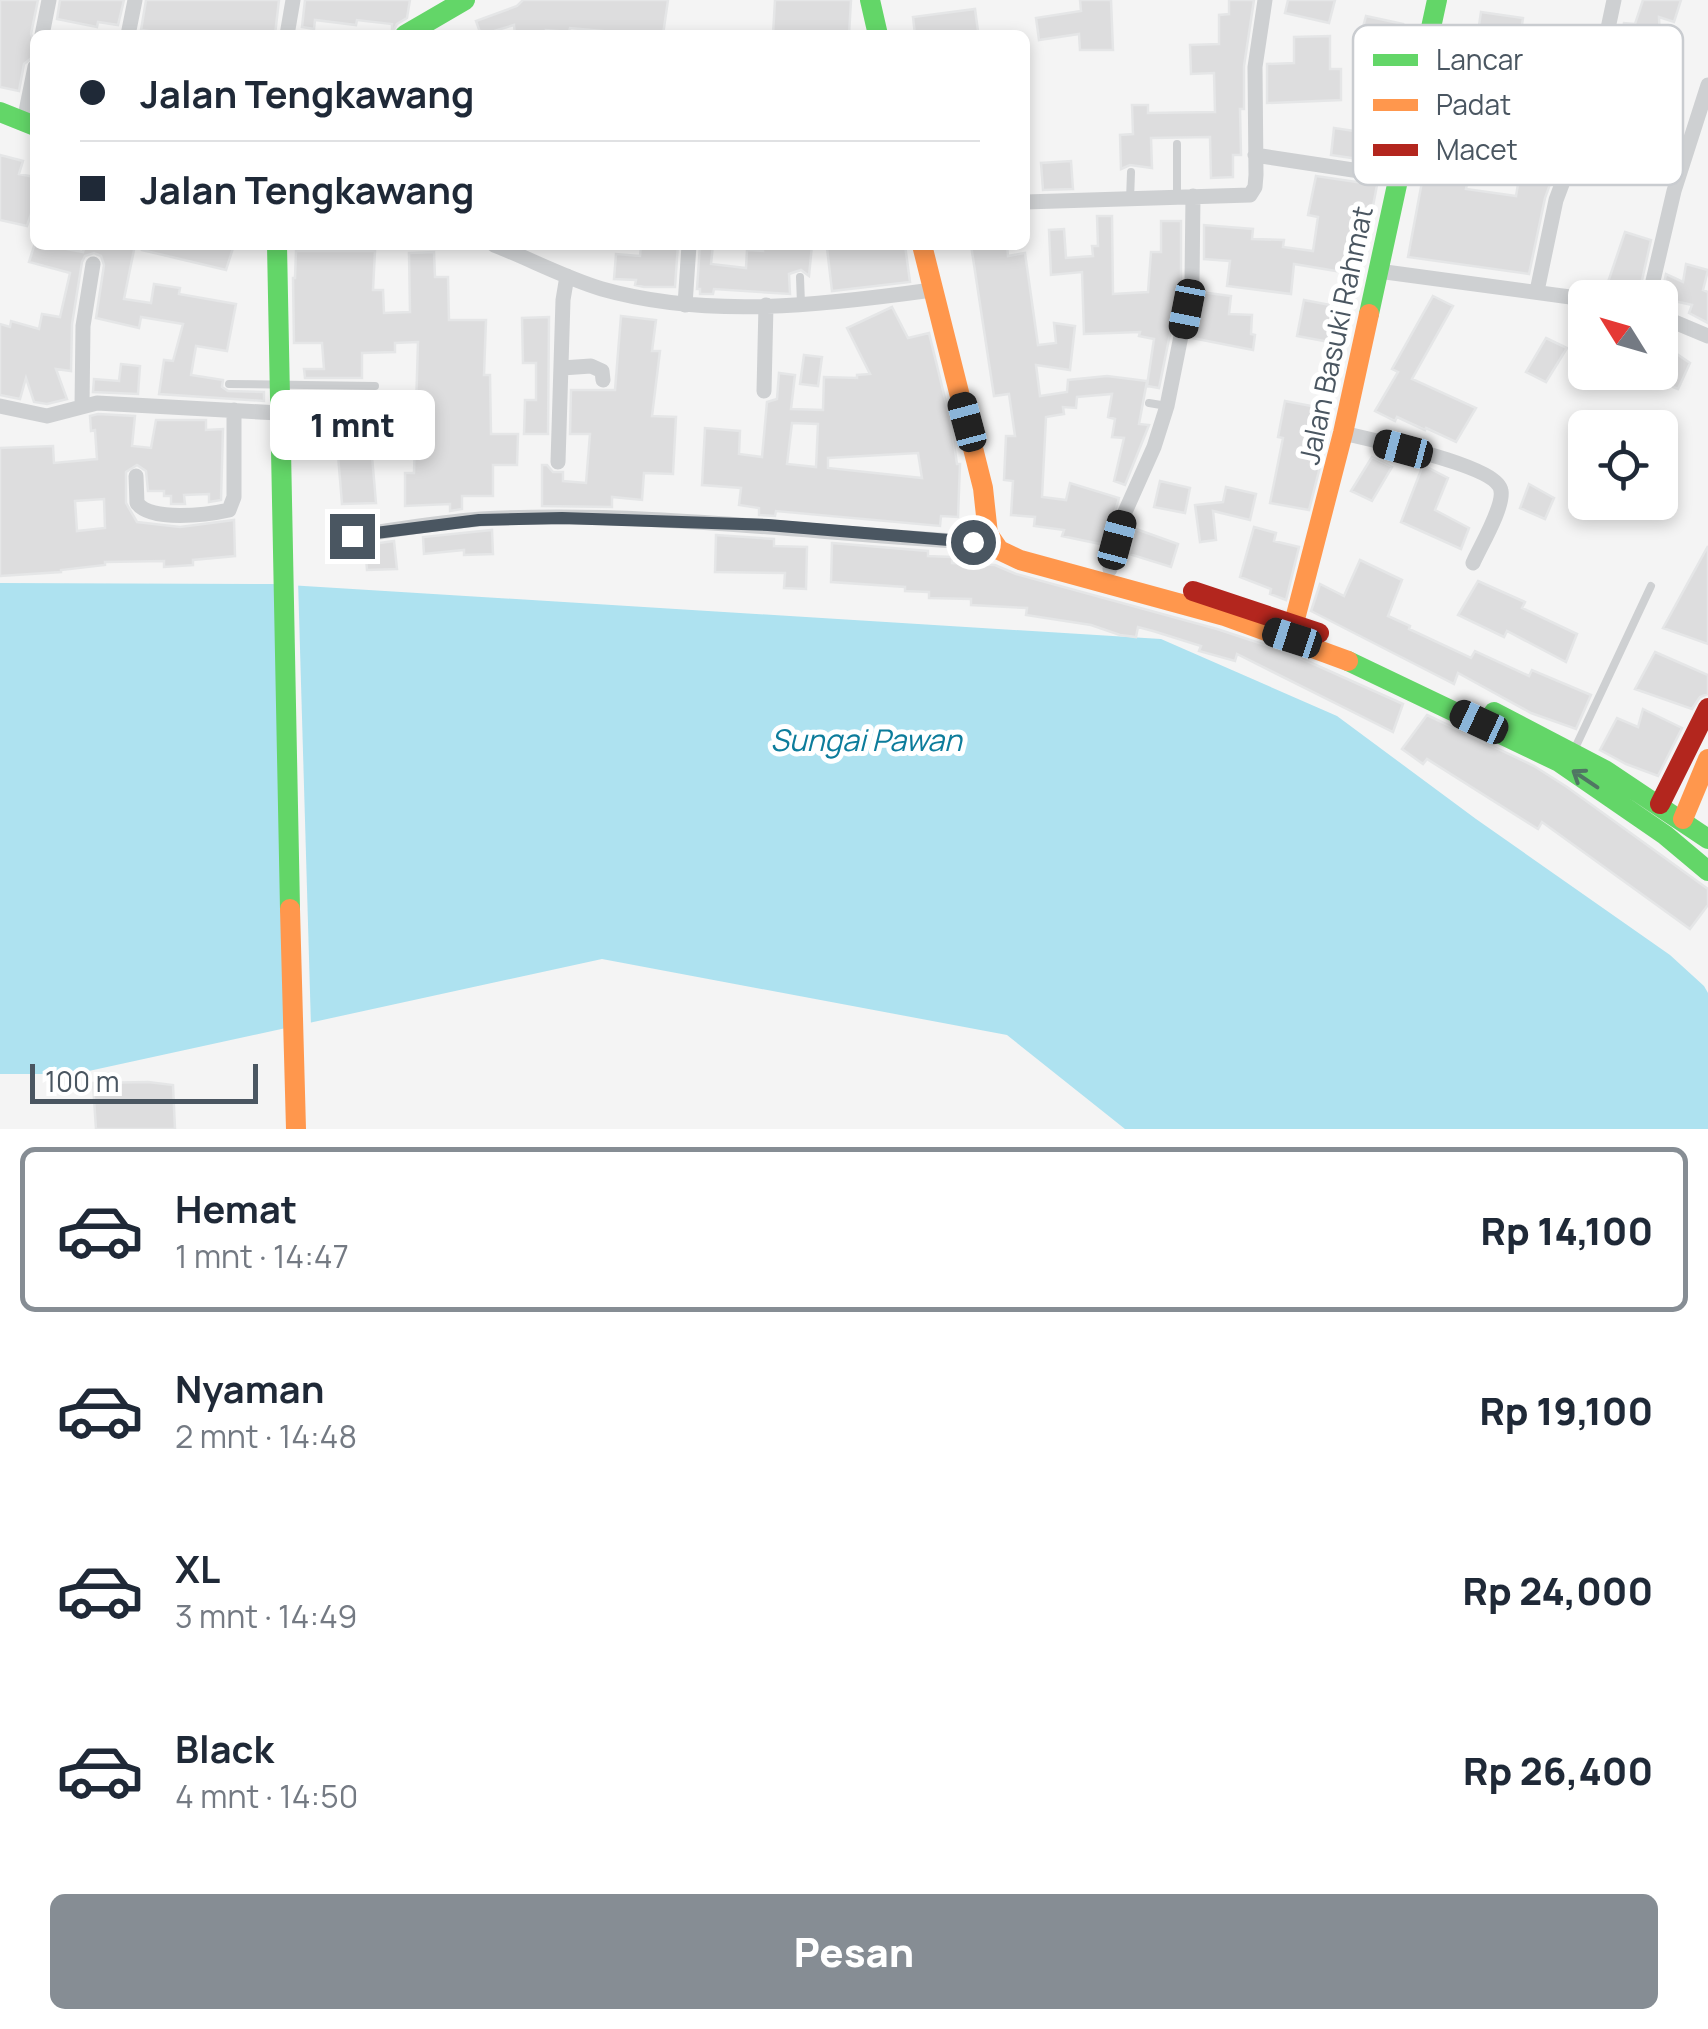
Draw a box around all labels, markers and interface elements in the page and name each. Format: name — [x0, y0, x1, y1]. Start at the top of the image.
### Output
legend — [1353, 25, 1683, 185]
text: Lancar — [1436, 40, 1523, 78]
text: Jalan Tengkawang — [140, 67, 474, 119]
text: Padat — [1436, 85, 1511, 123]
text: Macet — [1436, 130, 1518, 168]
text: Jalan Tengkawang — [140, 163, 474, 215]
street label: Jalan Basuki Rahmat — [1289, 202, 1381, 468]
car — [1167, 277, 1207, 341]
north arrow — [1568, 280, 1678, 390]
map controls — [1568, 280, 1678, 520]
car — [945, 389, 989, 455]
callout: 1 mnt — [270, 391, 434, 461]
text: 1 mnt — [310, 403, 395, 447]
button: locate — [1568, 410, 1678, 520]
car — [1370, 427, 1436, 471]
car — [1095, 507, 1139, 573]
route end — [330, 514, 375, 559]
route start — [951, 520, 996, 565]
car — [1259, 614, 1325, 662]
car — [1445, 696, 1513, 748]
water label: Sungai Pawan — [770, 719, 963, 760]
one-way arrow — [1572, 769, 1600, 790]
scale bar — [30, 1059, 258, 1104]
text: 100 m — [45, 1062, 119, 1100]
text: Hemat — [175, 1182, 297, 1234]
icon: car — [55, 1185, 145, 1275]
text: Rp 14,100 — [1480, 1204, 1653, 1256]
text: 1 mnt · 14:47 — [175, 1234, 349, 1278]
text: Nyaman — [175, 1362, 325, 1414]
icon: car — [55, 1365, 145, 1455]
text: Rp 19,100 — [1479, 1384, 1653, 1436]
text: 2 mnt · 14:48 — [175, 1414, 357, 1458]
text: XL — [175, 1542, 220, 1594]
icon: car — [55, 1545, 145, 1635]
text: Rp 24,000 — [1463, 1564, 1653, 1616]
text: 3 mnt · 14:49 — [175, 1594, 357, 1638]
text: Black — [175, 1722, 274, 1774]
icon: car — [55, 1725, 145, 1815]
text: Rp 26,400 — [1463, 1744, 1653, 1796]
text: 4 mnt · 14:50 — [175, 1774, 358, 1818]
button: Pesan — [50, 1894, 1658, 2009]

